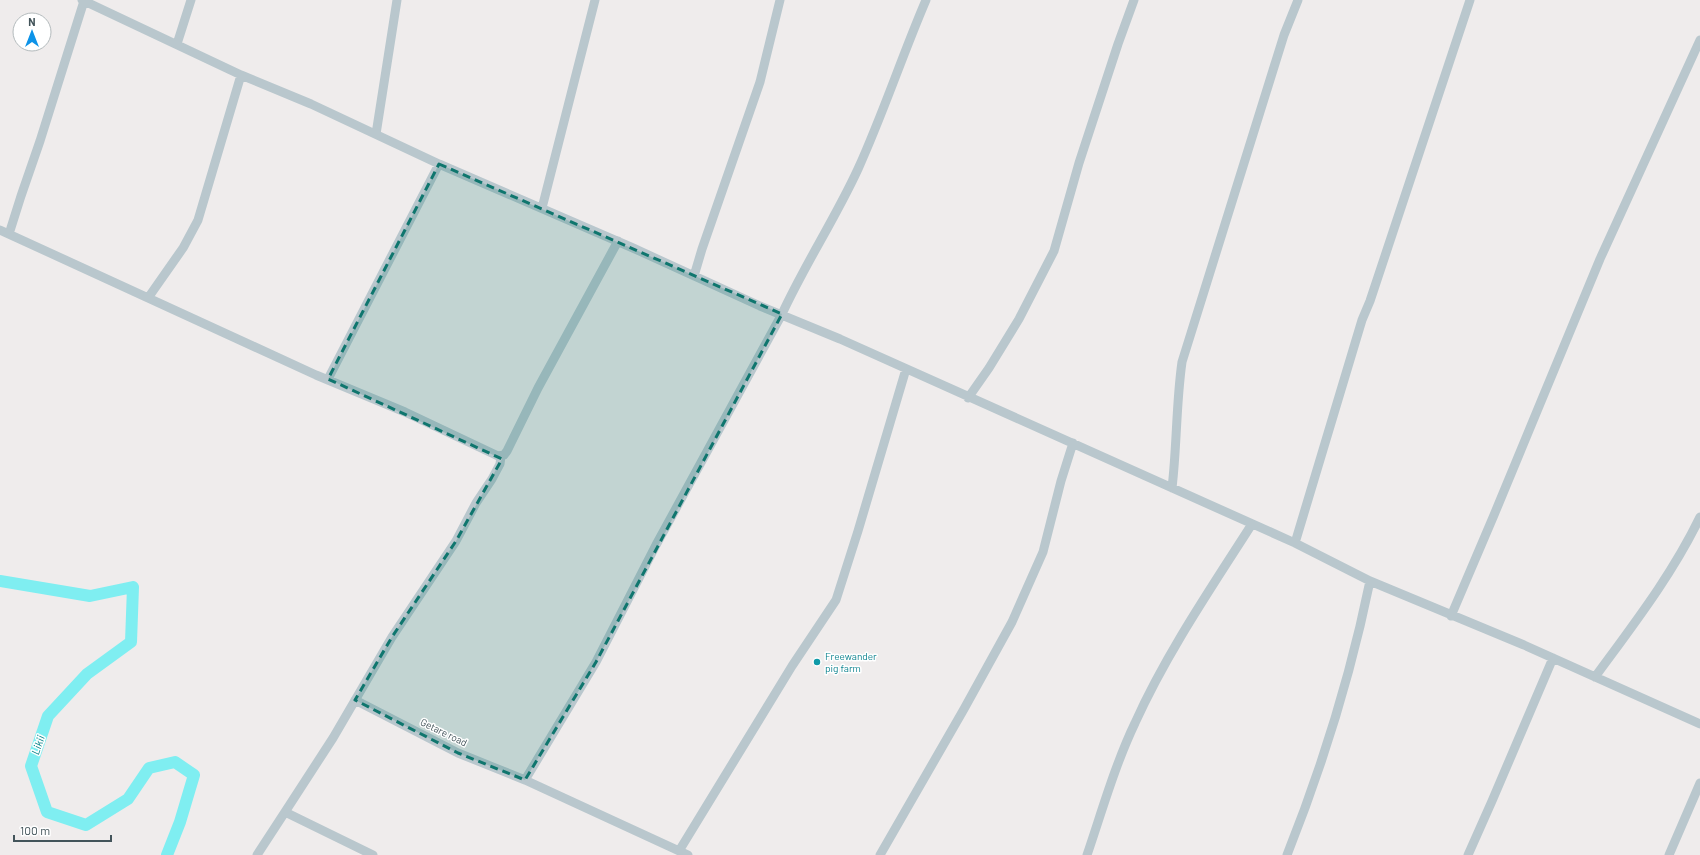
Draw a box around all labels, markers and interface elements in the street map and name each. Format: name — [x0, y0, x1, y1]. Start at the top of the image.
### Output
north arrow — [12, 12, 52, 52]
text: N — [28, 15, 36, 28]
place label: Freewander pig farm — [825, 650, 877, 674]
marker: Freewander pig farm — [812, 657, 822, 667]
street label: Getare road — [419, 716, 469, 748]
water label: Likii — [28, 733, 47, 756]
scale bar — [14, 817, 111, 843]
text: 100 m — [20, 823, 50, 837]

